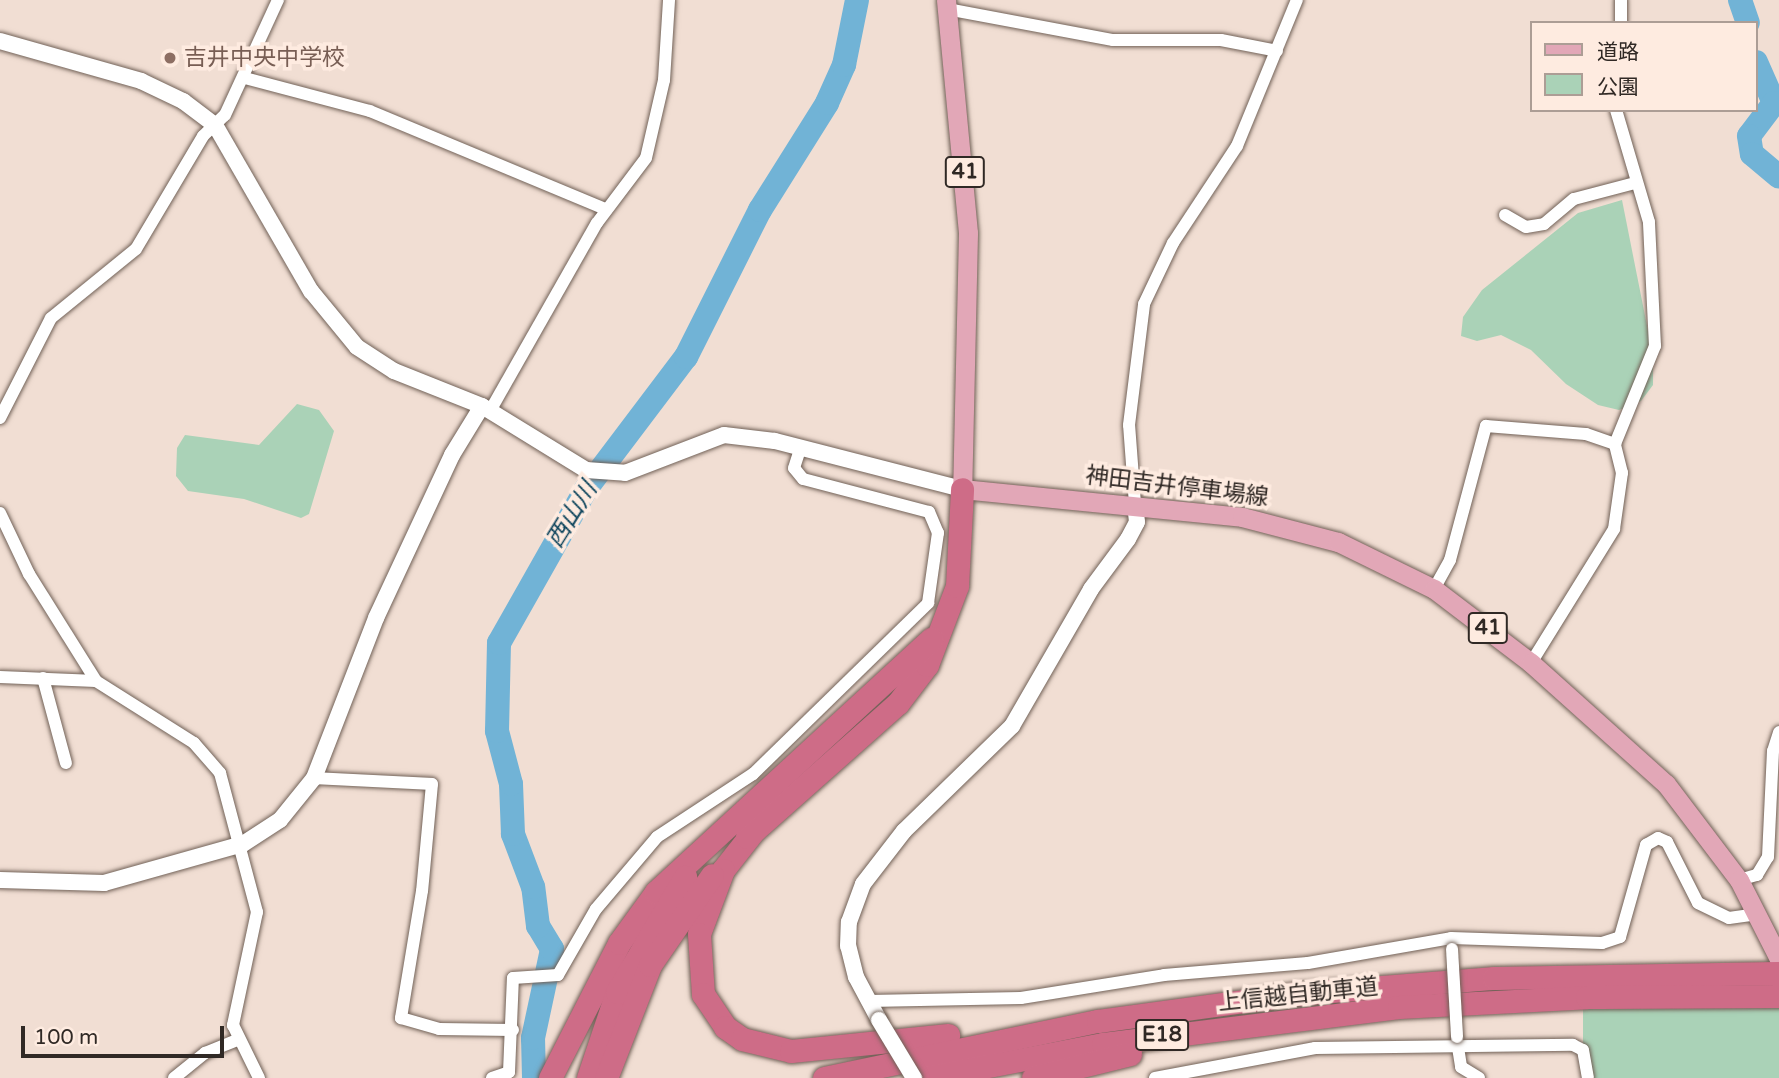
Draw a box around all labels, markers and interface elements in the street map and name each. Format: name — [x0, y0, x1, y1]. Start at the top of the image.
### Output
legend — [1530, 21, 1758, 112]
text: 道路 — [1597, 40, 1639, 65]
place label: 吉井中央中学校 — [184, 44, 345, 72]
marker: 吉井中央中学校 — [162, 50, 178, 66]
text: 公園 — [1597, 75, 1639, 100]
road number: 41 — [944, 154, 986, 190]
street label: 神田吉井停車場線 — [1084, 462, 1270, 512]
water label: 西山川 — [541, 477, 603, 553]
road number: 41 — [1467, 610, 1509, 646]
street label: 上信越自動車道 — [1216, 973, 1380, 1017]
scale bar — [24, 1012, 228, 1056]
road number: E18 — [1134, 1018, 1190, 1052]
text: 100 m — [34, 1025, 98, 1050]

